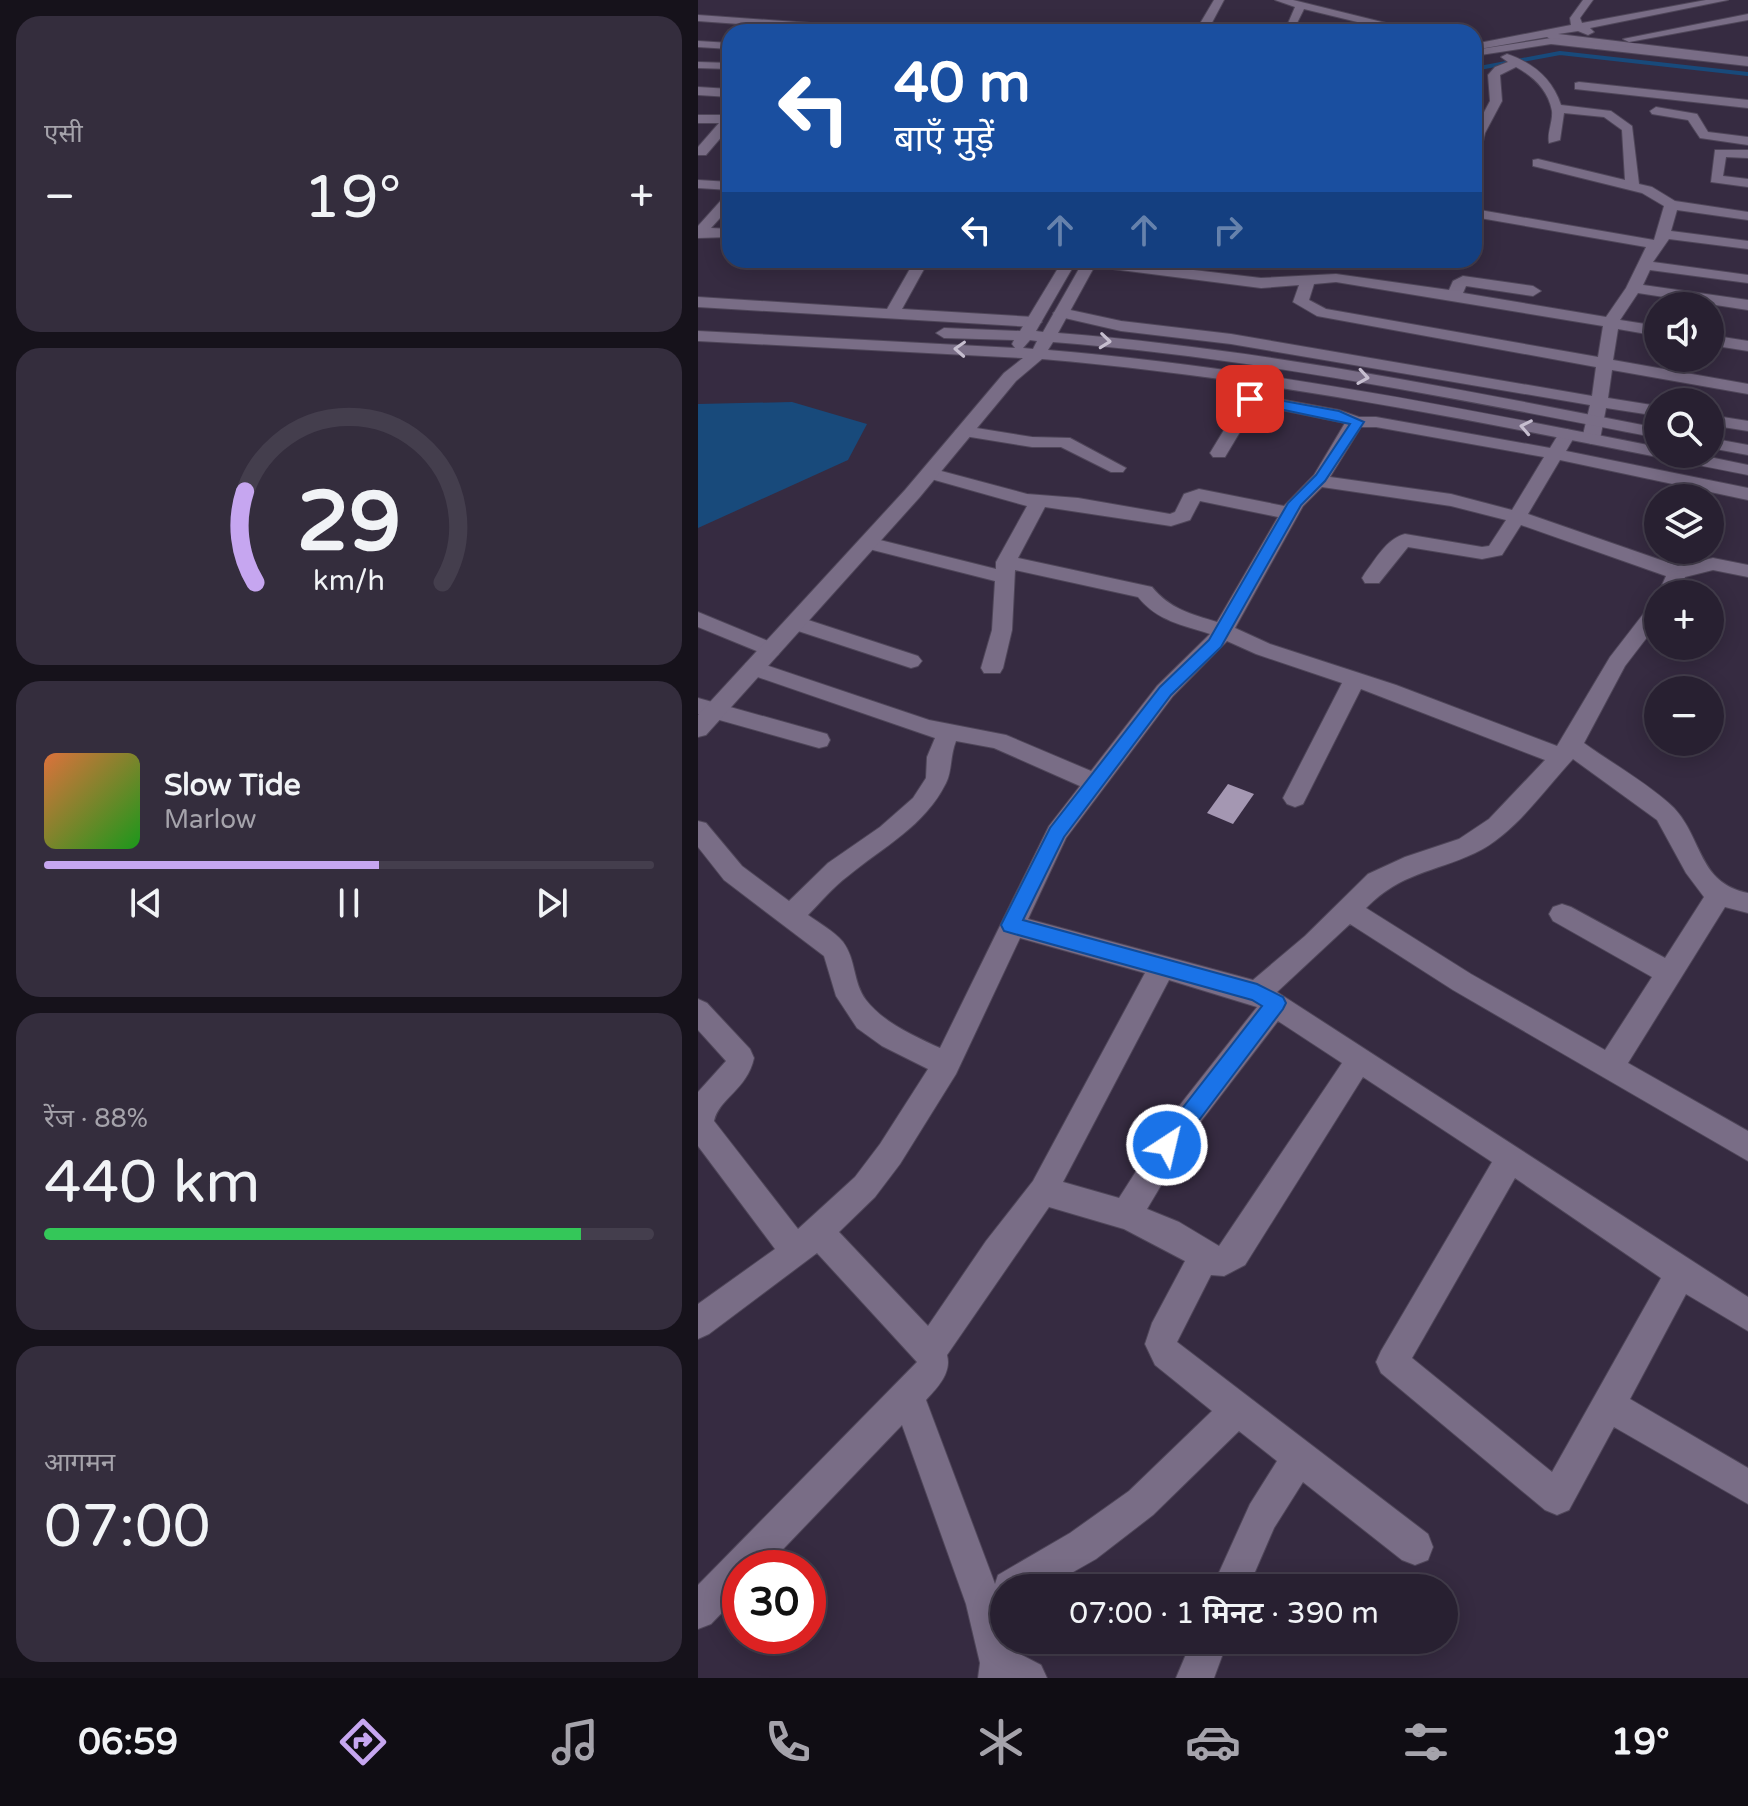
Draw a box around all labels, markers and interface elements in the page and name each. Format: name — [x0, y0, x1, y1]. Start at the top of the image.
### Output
text: 40 m — [894, 50, 1030, 117]
icon: left — [762, 56, 866, 160]
text: एसी — [44, 118, 83, 149]
text: बाएँ मुड़ें — [894, 118, 994, 161]
text: 19° — [303, 162, 401, 234]
text: − — [44, 171, 75, 224]
text: + — [629, 171, 654, 224]
icon: left — [954, 208, 998, 252]
icon: ahead — [1038, 208, 1082, 252]
icon: ahead — [1122, 208, 1166, 252]
icon: right — [1206, 208, 1250, 252]
map controls — [1644, 292, 1724, 756]
button: sound — [1644, 292, 1724, 372]
one-way arrow — [1099, 333, 1112, 350]
one-way arrow — [953, 341, 966, 358]
pin — [1216, 365, 1284, 433]
one-way arrow — [1356, 368, 1369, 385]
icon: arrive — [1228, 377, 1272, 421]
button: search — [1644, 388, 1724, 468]
one-way arrow — [1520, 419, 1533, 436]
text: 29 — [297, 472, 401, 572]
button: layers — [1644, 484, 1724, 564]
text: km/h — [313, 564, 385, 598]
button: + — [1644, 580, 1724, 660]
button: − — [1644, 676, 1724, 756]
text: Slow Tide — [164, 767, 301, 804]
text: Marlow — [164, 804, 256, 835]
icon: previous — [124, 881, 168, 925]
icon: pause — [327, 881, 371, 925]
icon: next — [530, 881, 574, 925]
text: रेंज · 88% — [44, 1103, 148, 1134]
position arrow — [1125, 1103, 1209, 1187]
text: 440 km — [44, 1147, 260, 1219]
text: आगमन — [44, 1447, 115, 1478]
text: 07:00 — [44, 1491, 210, 1563]
speed limit sign: 30 — [722, 1550, 826, 1654]
text: 07:00 · 1 मिनट · 390 m — [1069, 1595, 1379, 1632]
icon: directions — [335, 1714, 391, 1770]
icon: music — [547, 1714, 603, 1770]
icon: phone — [760, 1714, 816, 1770]
icon: climate — [973, 1714, 1029, 1770]
icon: car — [1185, 1714, 1241, 1770]
icon: filters — [1398, 1714, 1454, 1770]
text: 06:59 — [78, 1721, 178, 1764]
text: 19° — [1611, 1721, 1670, 1764]

